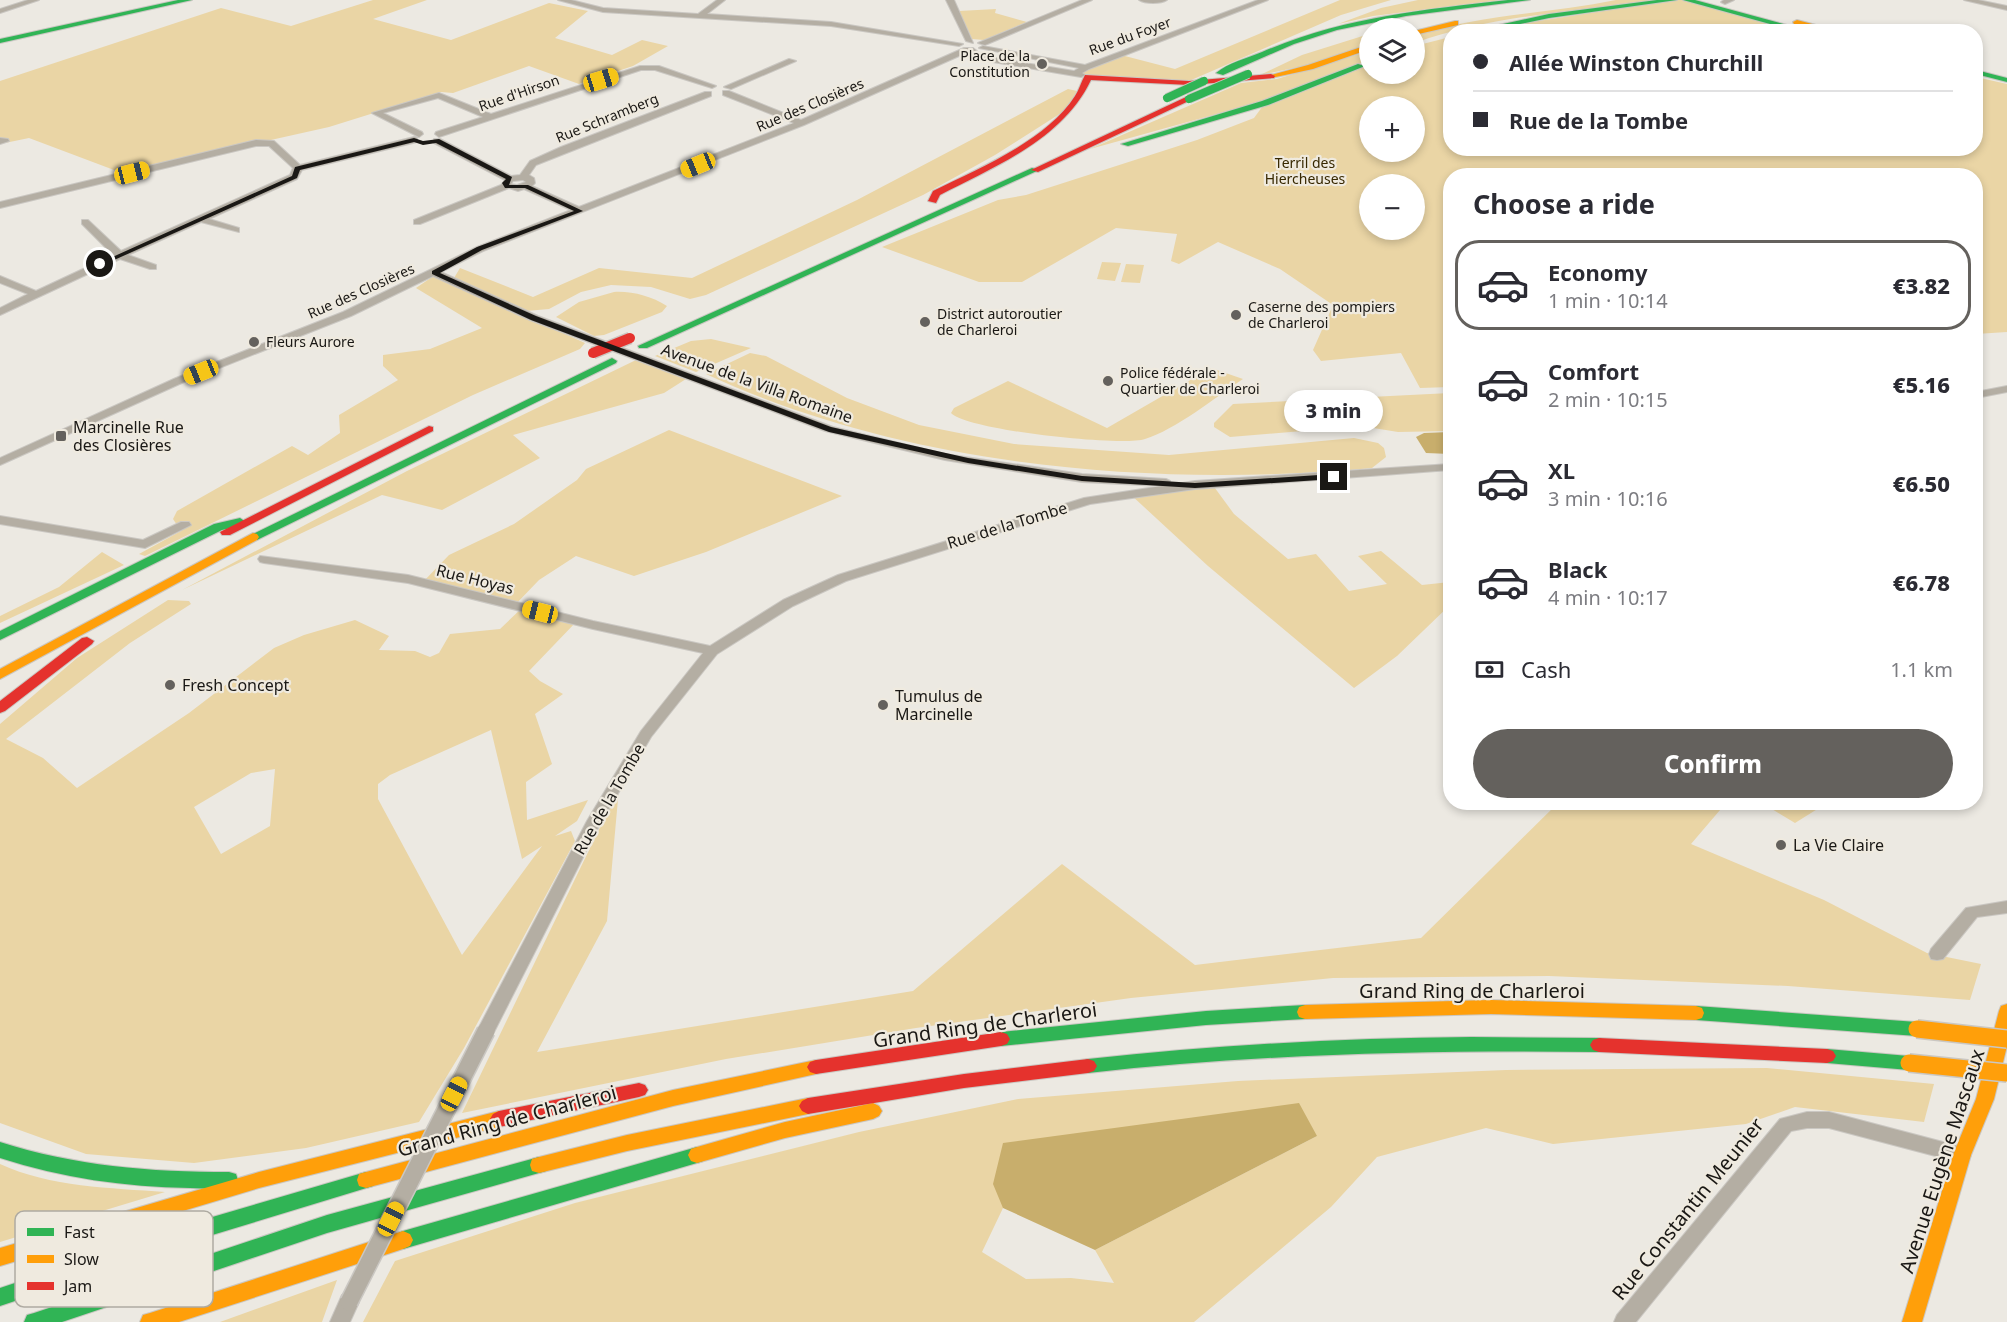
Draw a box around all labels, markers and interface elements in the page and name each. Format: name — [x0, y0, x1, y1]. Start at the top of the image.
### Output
street label: Rue du Foyer — [1086, 12, 1174, 59]
map controls — [1359, 18, 1425, 240]
button: layers — [1359, 18, 1425, 84]
place label: Place de la Constitution — [949, 46, 1030, 81]
text: Allée Winston Churchill — [1509, 47, 1763, 77]
marker: Place de la Constitution — [1035, 57, 1049, 71]
car — [581, 66, 621, 94]
street label: Rue d'Hirson — [476, 70, 562, 115]
street label: Rue des Closières — [753, 73, 867, 136]
street label: Rue Schramberg — [553, 88, 661, 147]
button: + — [1359, 96, 1425, 162]
text: Rue de la Tombe — [1509, 105, 1688, 135]
car — [678, 150, 718, 180]
park label: Terril des Hiercheuses — [1265, 153, 1346, 188]
car — [112, 160, 152, 186]
button: − — [1359, 174, 1425, 240]
text: Choose a ride — [1473, 185, 1655, 222]
route start — [86, 250, 113, 277]
text: Economy — [1548, 257, 1647, 287]
street label: Rue des Closières — [304, 258, 417, 323]
icon: car — [1476, 258, 1530, 312]
text: €3.82 — [1893, 270, 1950, 300]
text: 1 min · 10:14 — [1548, 287, 1668, 314]
place label: Caserne des pompiers de Charleroi — [1248, 297, 1395, 332]
place label: District autoroutier de Charleroi — [937, 304, 1063, 339]
marker: Caserne des pompiers de Charleroi — [1229, 308, 1243, 322]
marker: District autoroutier de Charleroi — [918, 315, 932, 329]
place label: Fleurs Aurore — [266, 332, 355, 351]
marker: Fleurs Aurore — [247, 335, 261, 349]
street label: Avenue de la Villa Romaine — [658, 338, 856, 428]
text: Comfort — [1548, 356, 1639, 386]
car — [181, 357, 221, 387]
icon: car — [1476, 357, 1530, 411]
place label: Police fédérale - Quartier de Charleroi — [1120, 363, 1260, 398]
text: €5.16 — [1893, 369, 1950, 399]
marker: Police fédérale - Quartier de Charleroi — [1101, 374, 1115, 388]
text: 2 min · 10:15 — [1548, 386, 1668, 413]
callout: 3 min — [1284, 390, 1384, 432]
text: 3 min — [1306, 397, 1361, 424]
place label: Marcinelle Rue des Closières — [73, 416, 184, 456]
marker: Marcinelle Rue des Closières — [54, 429, 68, 443]
text: XL — [1548, 455, 1575, 485]
icon: car — [1476, 456, 1530, 510]
route end — [1320, 463, 1347, 490]
text: €6.50 — [1893, 468, 1950, 498]
text: 3 min · 10:16 — [1548, 485, 1668, 512]
street label: Rue de la Tombe — [944, 496, 1070, 554]
text: Black — [1548, 554, 1607, 584]
icon: car — [1476, 555, 1530, 609]
street label: Rue Hoyas — [434, 559, 516, 599]
text: €6.78 — [1893, 567, 1950, 597]
text: 4 min · 10:17 — [1548, 584, 1668, 611]
car — [520, 599, 560, 625]
icon: cash — [1473, 653, 1506, 686]
text: Cash — [1521, 654, 1571, 684]
text: 1.1 km — [1890, 656, 1953, 683]
place label: Fresh Concept — [182, 674, 290, 696]
marker: Fresh Concept — [163, 678, 177, 692]
place label: Tumulus de Marcinelle — [895, 685, 983, 725]
marker: Tumulus de Marcinelle — [876, 698, 890, 712]
button: Confirm — [1473, 729, 1953, 798]
street label: Rue de la Tombe — [568, 740, 650, 858]
place label: La Vie Claire — [1793, 834, 1884, 856]
marker: La Vie Claire — [1774, 838, 1788, 852]
street label: Grand Ring de Charleroi — [1359, 977, 1585, 1004]
street label: Grand Ring de Charleroi — [871, 995, 1099, 1054]
street label: Avenue Eugène Mascaux — [1893, 1045, 1991, 1276]
car — [438, 1074, 470, 1114]
street label: Grand Ring de Charleroi — [394, 1078, 619, 1163]
street label: Rue Constantin Meunier — [1606, 1112, 1770, 1306]
car — [375, 1199, 407, 1239]
legend — [15, 1211, 213, 1307]
text: Fast — [64, 1221, 95, 1243]
text: Slow — [64, 1248, 99, 1270]
text: Jam — [62, 1275, 92, 1297]

